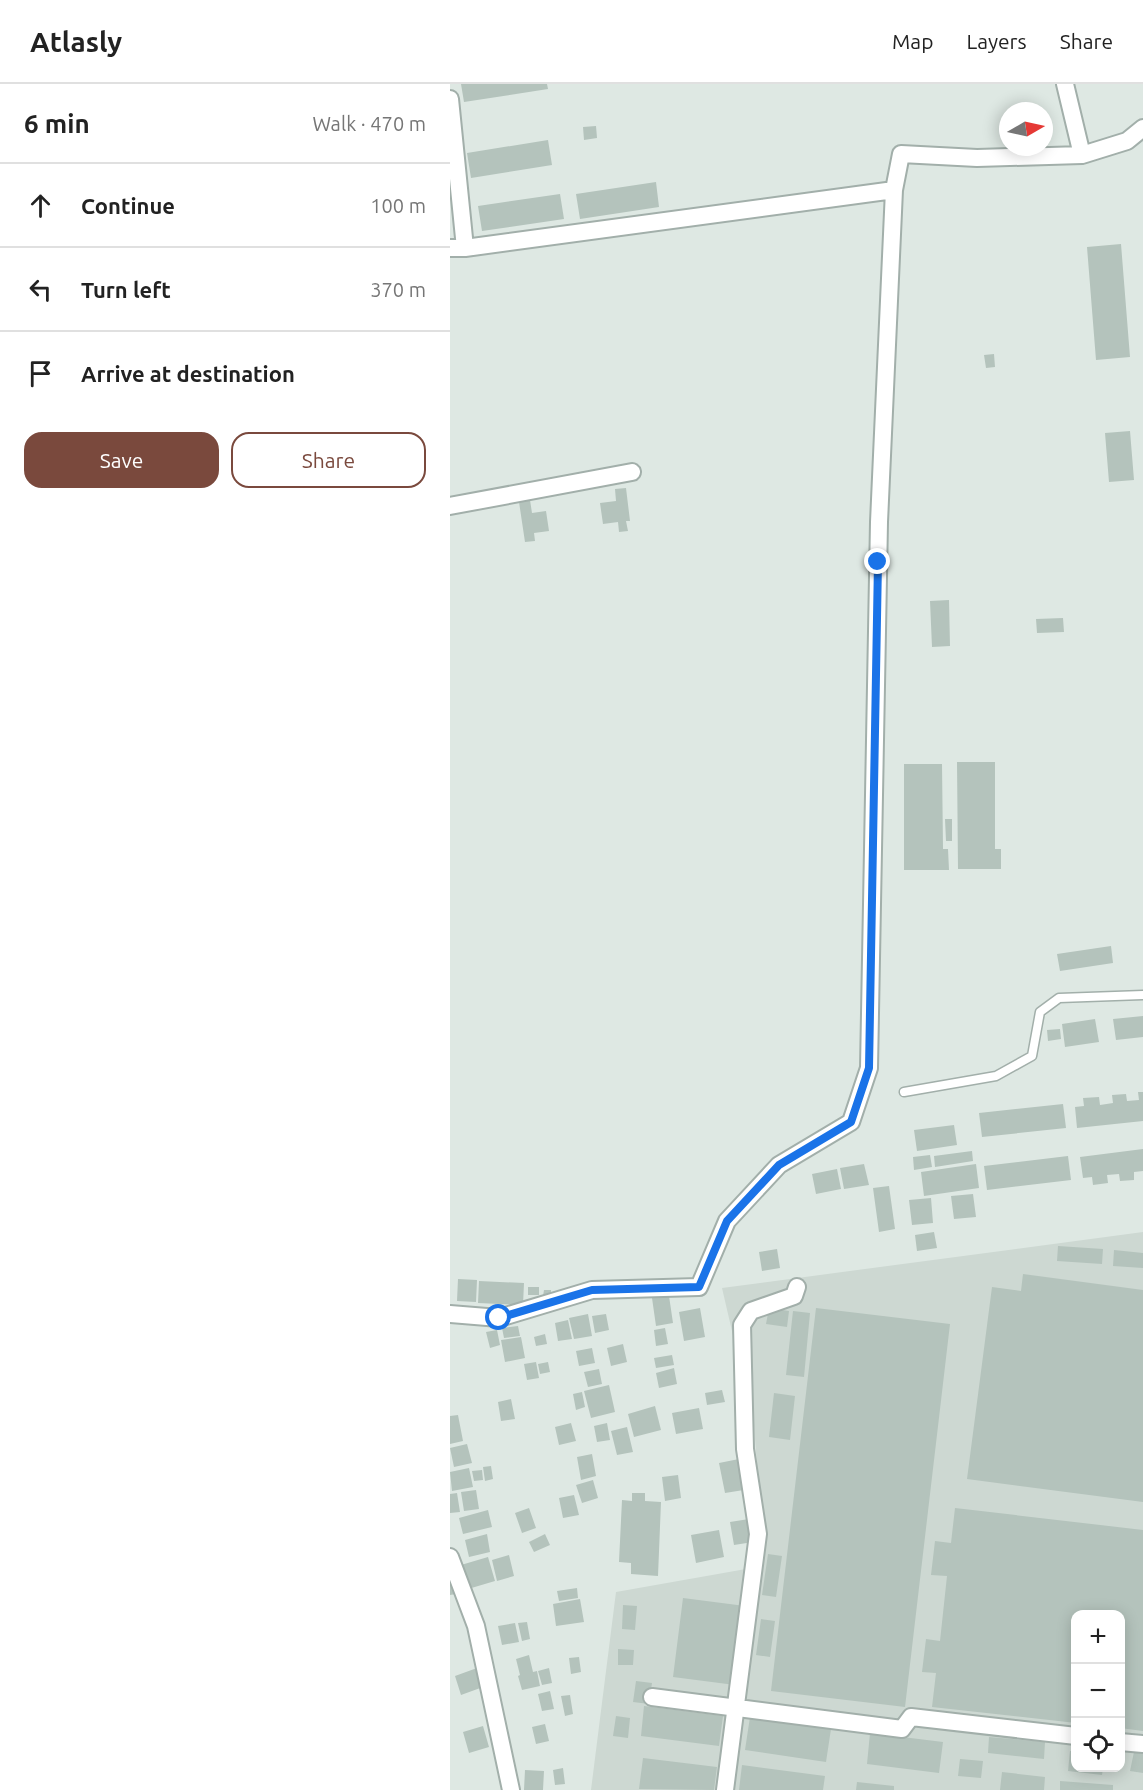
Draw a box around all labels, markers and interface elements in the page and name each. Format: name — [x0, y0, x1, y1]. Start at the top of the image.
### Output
text: Atlasly — [30, 26, 122, 57]
text: Map — [892, 29, 933, 53]
text: Layers — [966, 29, 1027, 53]
text: Share — [1060, 29, 1113, 53]
north arrow — [999, 102, 1053, 156]
text: 6 min — [24, 109, 90, 138]
text: Walk · 470 m — [313, 112, 426, 135]
icon: ahead — [24, 189, 57, 222]
text: Continue — [81, 193, 175, 218]
text: 100 m — [370, 194, 426, 217]
icon: left — [24, 273, 57, 306]
text: Turn left — [81, 277, 171, 302]
text: 370 m — [370, 278, 426, 301]
icon: arrive — [24, 357, 57, 390]
text: Arrive at destination — [81, 361, 295, 386]
button: Save — [24, 432, 219, 488]
button: Share — [231, 432, 426, 488]
route end — [864, 548, 890, 574]
route start — [485, 1304, 511, 1330]
map controls — [1071, 1610, 1125, 1772]
button: + — [1071, 1610, 1125, 1664]
button: − — [1071, 1664, 1125, 1718]
button: locate — [1071, 1718, 1125, 1772]

